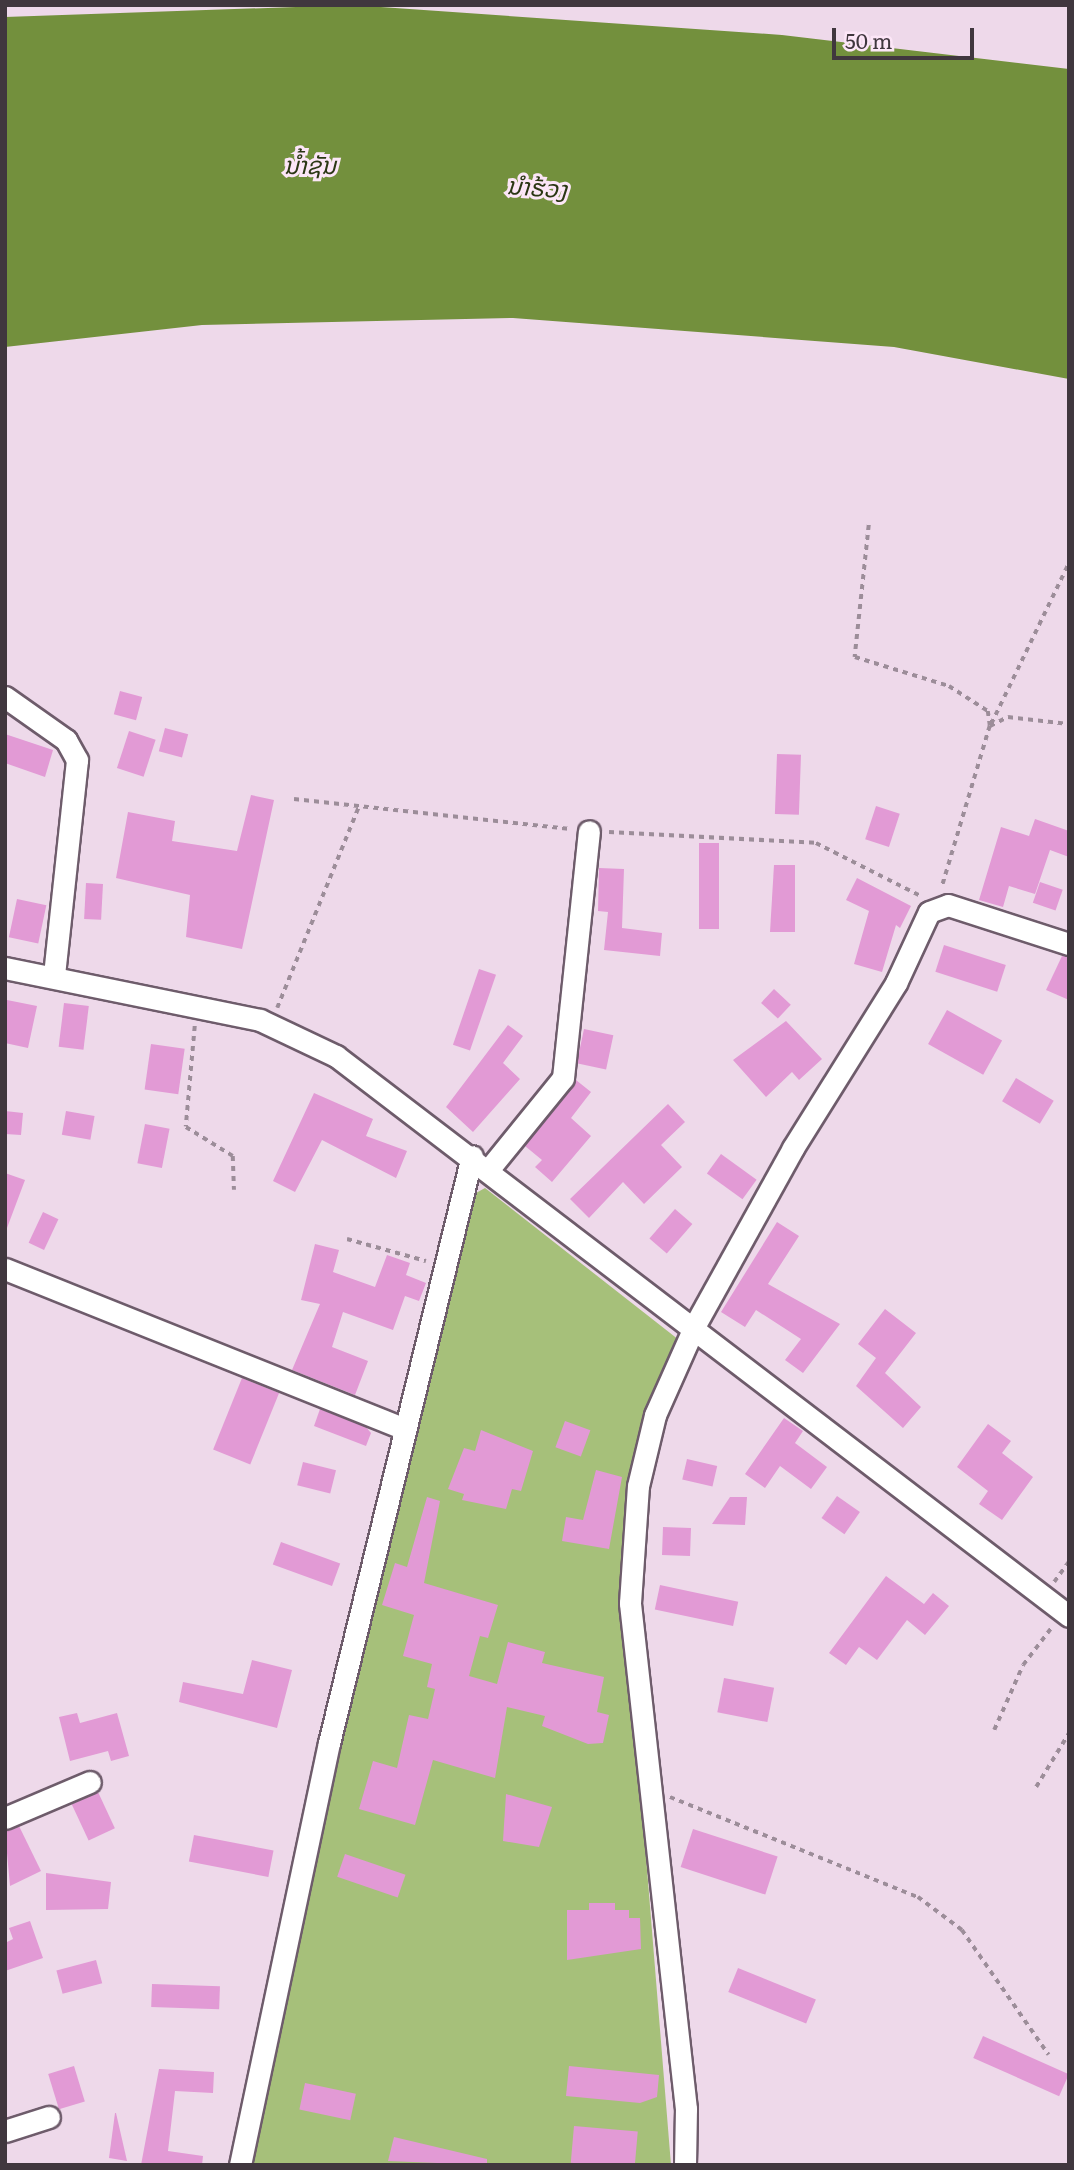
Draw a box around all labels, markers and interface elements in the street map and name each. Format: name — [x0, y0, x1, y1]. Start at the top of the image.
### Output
scale bar — [836, 14, 978, 58]
text: 50 m — [845, 24, 892, 55]
water label: ນ້ຳຊັນ — [284, 150, 336, 178]
water label: ນຳ້ຮວງ — [506, 170, 568, 202]

